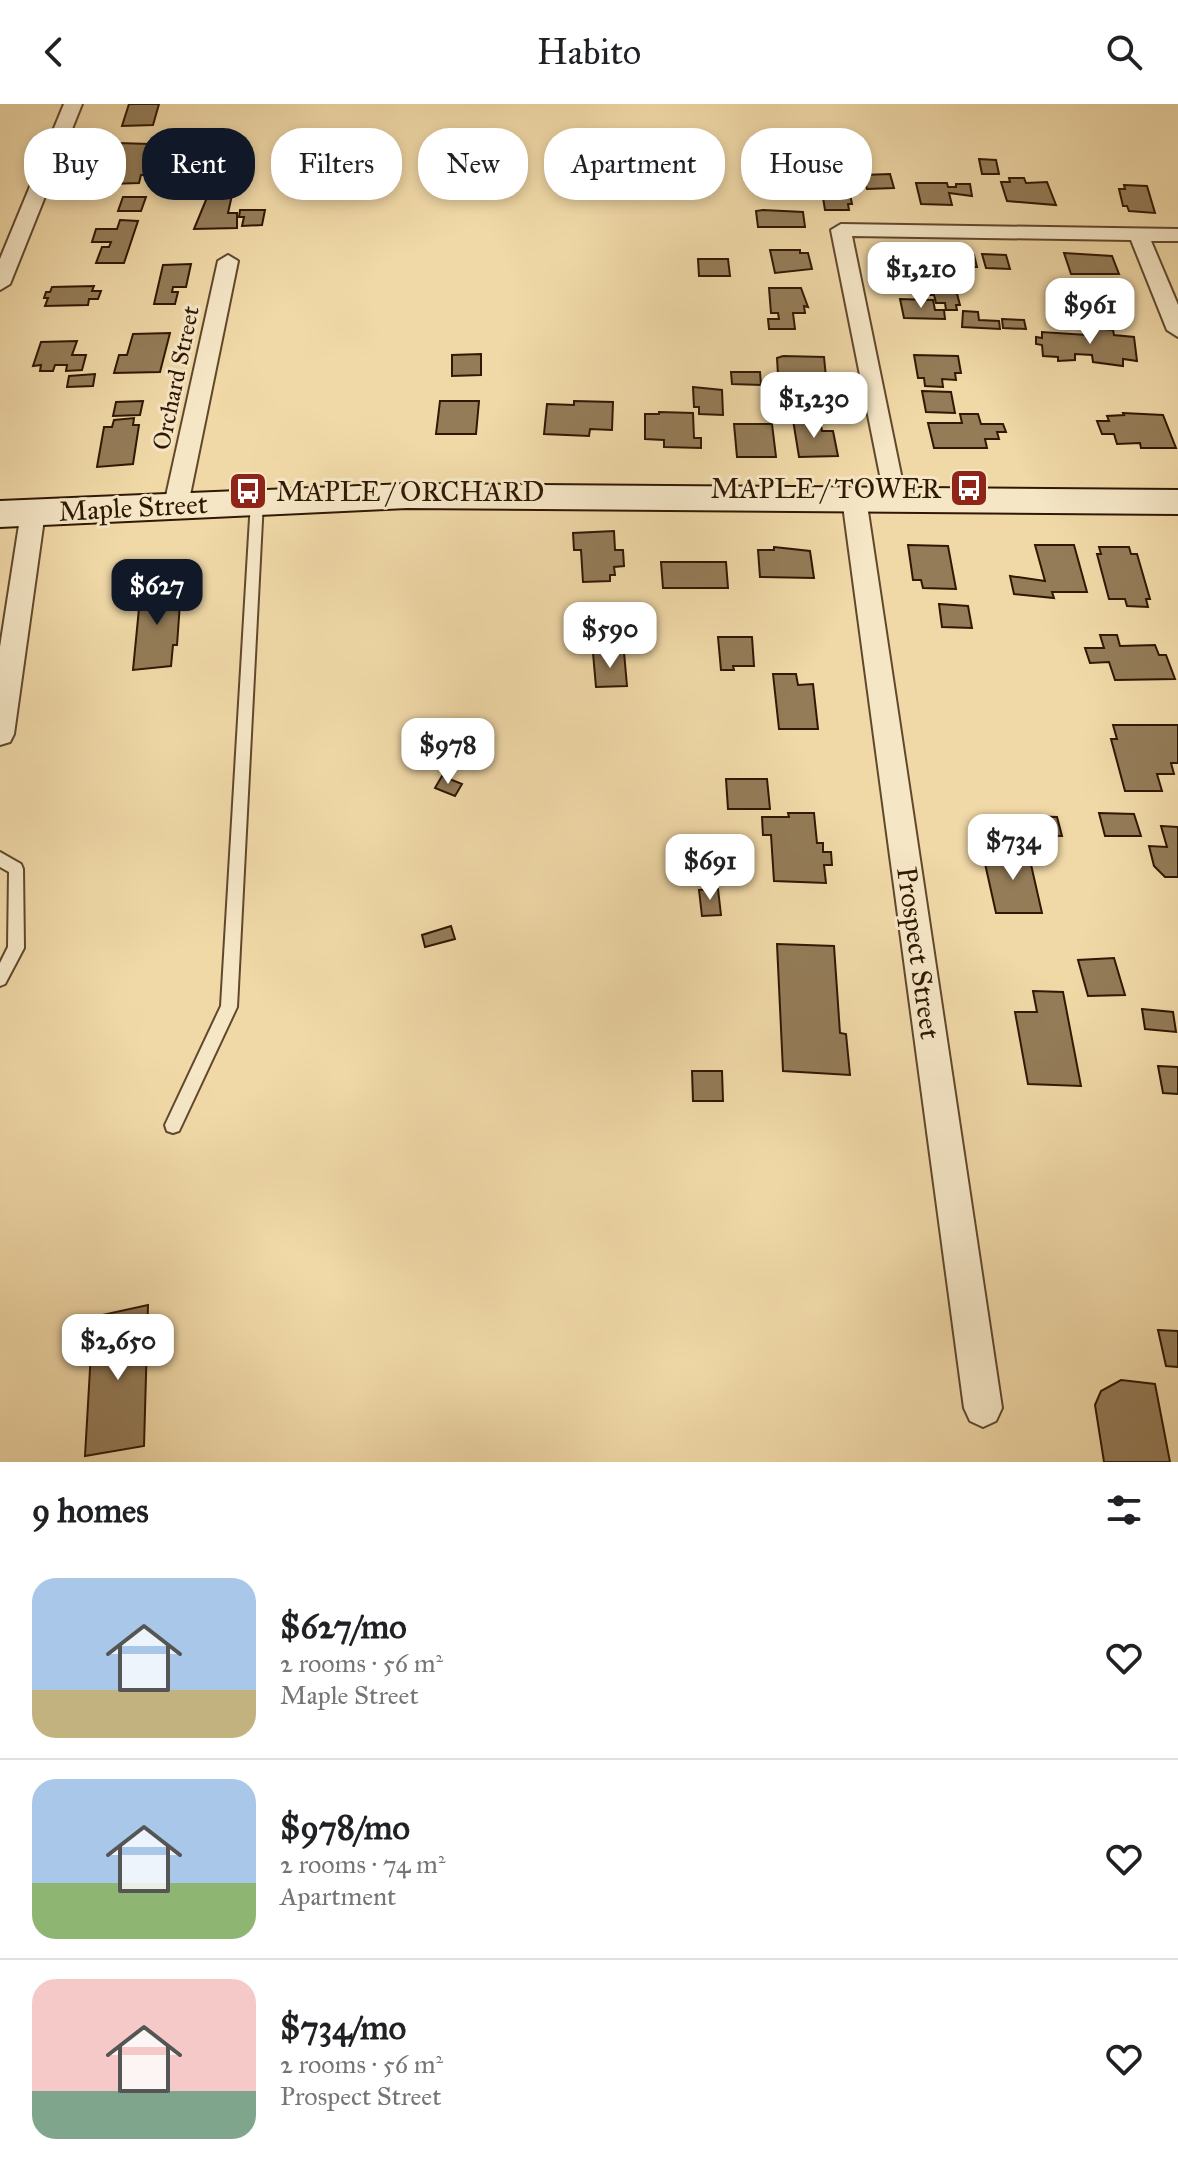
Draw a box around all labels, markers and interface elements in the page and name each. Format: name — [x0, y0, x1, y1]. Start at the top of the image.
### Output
icon: back — [32, 30, 76, 74]
text: Habito — [537, 30, 641, 74]
icon: search — [1102, 30, 1146, 74]
chip: Buy — [24, 128, 126, 200]
chip: Rent — [142, 128, 255, 200]
chip: Filters — [271, 128, 402, 200]
chip: New — [418, 128, 528, 200]
chip: Apartment — [544, 128, 725, 200]
chip: House — [741, 128, 872, 200]
pin: $1,210 — [856, 242, 986, 310]
text: $1,210 — [886, 252, 956, 284]
pin: $961 — [1043, 278, 1137, 346]
text: $961 — [1063, 288, 1117, 320]
street label: Orchard Street — [146, 303, 206, 453]
pin: $1,230 — [749, 372, 879, 440]
text: $1,230 — [779, 382, 849, 414]
bus stop icon: MAPLE / TOWER — [948, 467, 990, 509]
bus stop icon: MAPLE / ORCHARD — [227, 470, 269, 512]
place label: MAPLE / TOWER — [710, 471, 942, 506]
place label: MAPLE / ORCHARD — [276, 474, 544, 509]
street label: Maple Street — [58, 486, 209, 529]
pin: $627 — [110, 559, 204, 627]
text: $627 — [130, 569, 184, 601]
pin: $590 — [563, 602, 657, 670]
text: $590 — [582, 612, 638, 644]
pin: $978 — [401, 718, 495, 786]
text: $978 — [419, 728, 477, 760]
pin: $734 — [966, 814, 1060, 882]
text: $734 — [986, 824, 1040, 856]
pin: $691 — [663, 834, 757, 902]
text: $691 — [684, 844, 736, 876]
street label: Prospect Street — [889, 865, 948, 1042]
pin: $2,650 — [53, 1314, 183, 1382]
text: $2,650 — [80, 1324, 156, 1356]
icon: filters — [1102, 1488, 1146, 1532]
text: 9 homes — [32, 1490, 149, 1531]
text: $627/mo — [280, 1606, 407, 1647]
icon: home — [96, 1610, 192, 1706]
icon: heart — [1102, 1636, 1146, 1680]
text: 2 rooms · 56 m² — [280, 1647, 443, 1679]
text: Maple Street — [280, 1679, 419, 1711]
text: $978/mo — [280, 1807, 410, 1848]
icon: home — [96, 1811, 192, 1907]
icon: heart — [1102, 1837, 1146, 1881]
text: 2 rooms · 74 m² — [280, 1848, 446, 1880]
text: Apartment — [280, 1880, 396, 1912]
text: $734/mo — [280, 2007, 406, 2048]
icon: home — [96, 2011, 192, 2107]
icon: heart — [1102, 2037, 1146, 2081]
text: 2 rooms · 56 m² — [280, 2048, 443, 2080]
text: Prospect Street — [280, 2080, 441, 2112]

